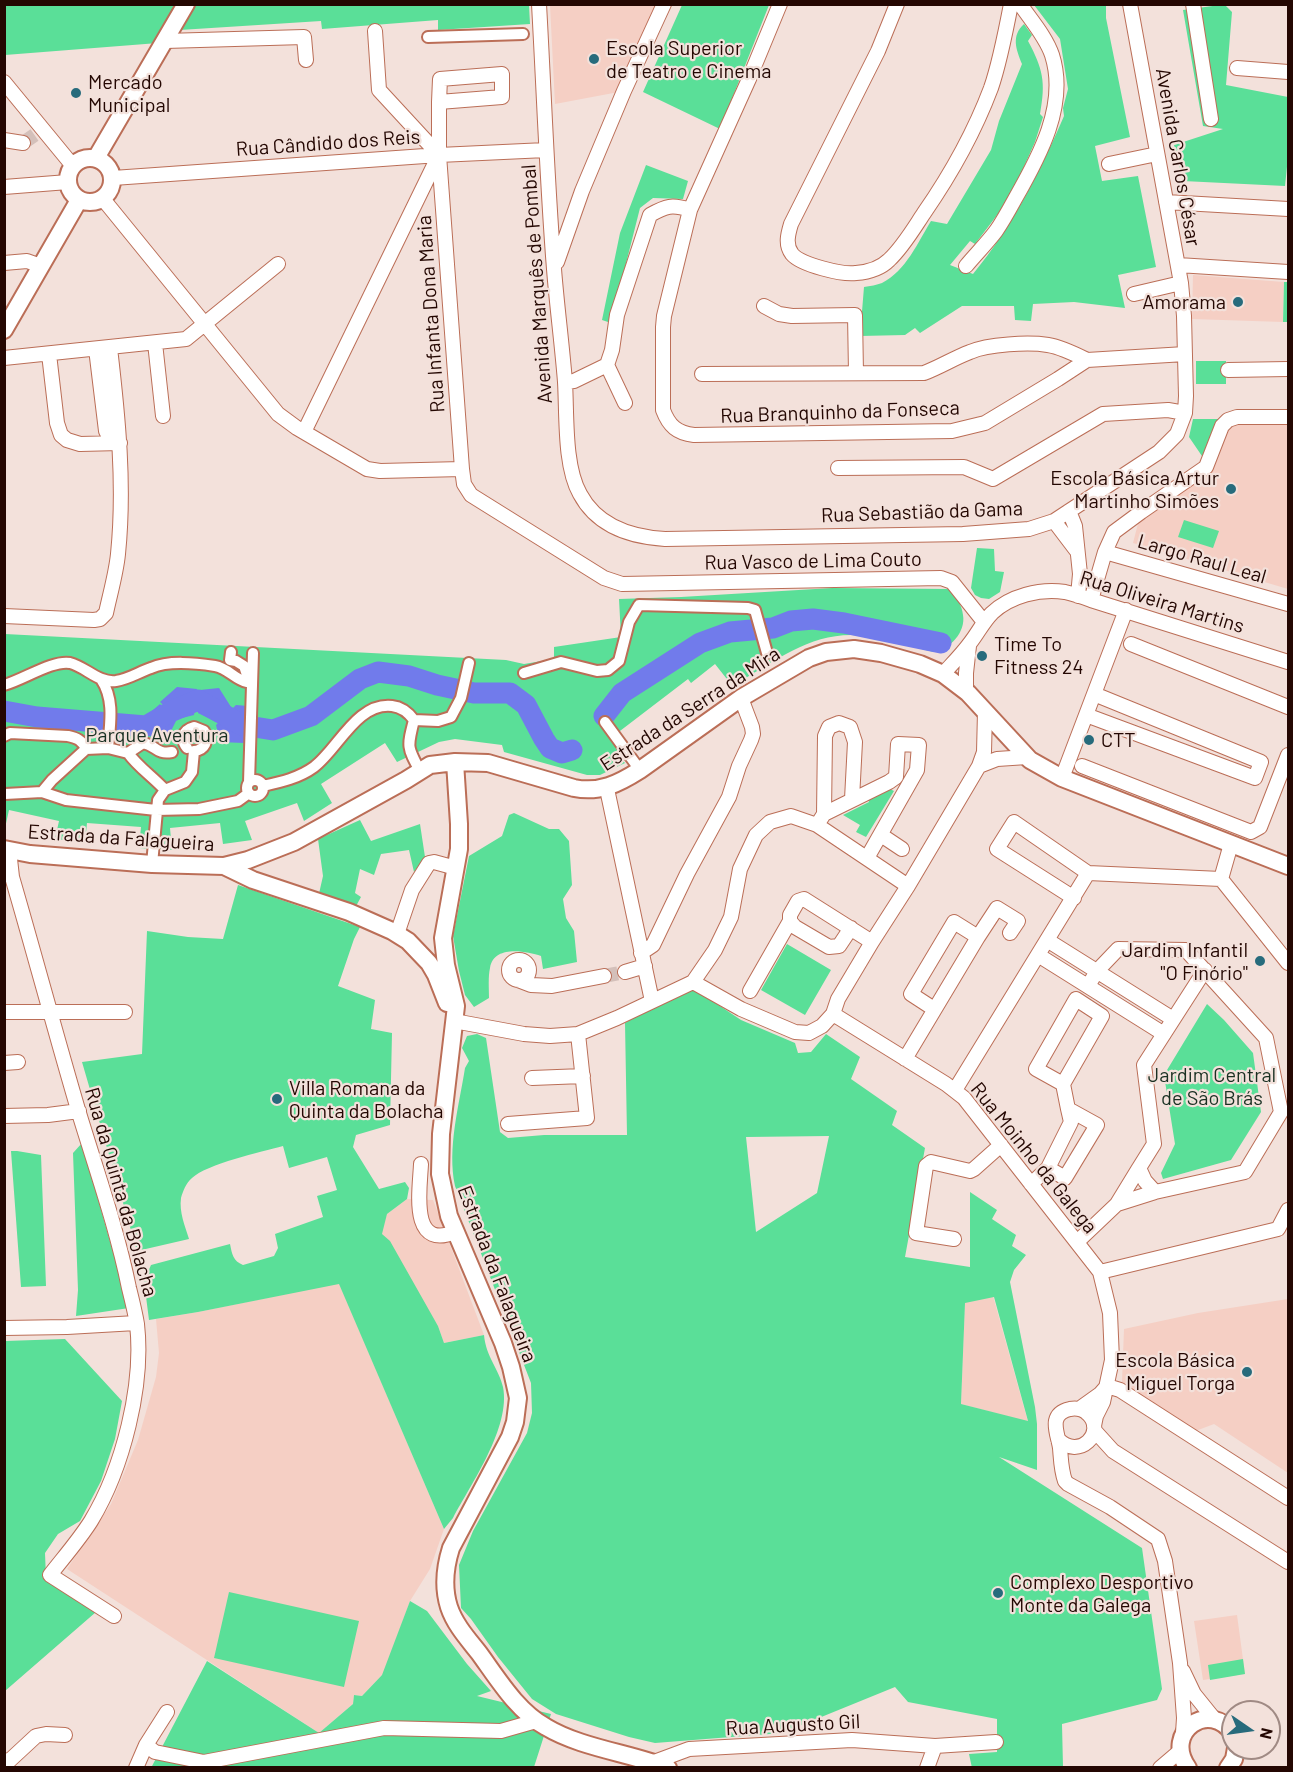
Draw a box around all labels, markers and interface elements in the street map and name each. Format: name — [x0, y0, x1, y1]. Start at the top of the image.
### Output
place label: Escola Superior de Teatro e Cinema — [606, 36, 772, 83]
marker: Escola Superior de Teatro e Cinema — [587, 52, 601, 66]
street label: Avenida Carlos César — [1150, 66, 1206, 248]
place label: Mercado Municipal — [88, 70, 170, 117]
marker: Mercado Municipal — [69, 86, 83, 100]
street label: Rua Cândido dos Reis — [235, 125, 421, 161]
street label: Avenida Marquês de Pombal — [517, 163, 557, 405]
street label: Rua Infanta Dona Maria — [412, 215, 450, 413]
place label: Amorama — [1142, 290, 1226, 314]
marker: Amorama — [1231, 295, 1245, 309]
street label: Rua Branquinho da Fonseca — [720, 396, 960, 428]
place label: Escola Básica Artur Martinho Simões — [1050, 466, 1219, 513]
marker: Escola Básica Artur Martinho Simões — [1224, 482, 1238, 496]
street label: Rua Sebastião da Gama — [821, 496, 1023, 528]
street label: Largo Raul Leal — [1135, 529, 1269, 589]
street label: Rua Vasco de Lima Couto — [704, 547, 922, 575]
street label: Rua Oliveira Martins — [1077, 566, 1247, 638]
place label: Time To Fitness 24 — [994, 632, 1084, 679]
street label: Estrada da Serra da Mira — [595, 642, 785, 776]
marker: Time To Fitness 24 — [975, 649, 989, 663]
park label: Parque Aventura — [85, 723, 229, 747]
place label: CTT — [1101, 728, 1136, 752]
marker: CTT — [1082, 733, 1096, 747]
street label: Estrada da Falagueira — [27, 820, 215, 856]
place label: Jardim Infantil "O Finório" — [1122, 938, 1248, 985]
marker: Jardim Infantil "O Finório" — [1253, 954, 1267, 968]
park label: Jardim Central de São Brás — [1148, 1063, 1276, 1110]
place label: Villa Romana da Quinta da Bolacha — [289, 1076, 443, 1123]
street label: Rua Moinho da Galega — [966, 1078, 1102, 1238]
street label: Rua da Quinta da Bolacha — [80, 1085, 162, 1299]
marker: Villa Romana da Quinta da Bolacha — [270, 1092, 284, 1106]
street label: Estrada da Falagueira — [452, 1182, 542, 1366]
place label: Escola Básica Miguel Torga — [1115, 1348, 1235, 1395]
marker: Escola Básica Miguel Torga — [1240, 1365, 1254, 1379]
place label: Complexo Desportivo Monte da Galega — [1010, 1570, 1194, 1617]
marker: Complexo Desportivo Monte da Galega — [991, 1586, 1005, 1600]
north arrow — [1221, 1700, 1281, 1760]
street label: Rua Augusto Gil — [725, 1709, 861, 1741]
text: N — [1257, 1726, 1278, 1741]

